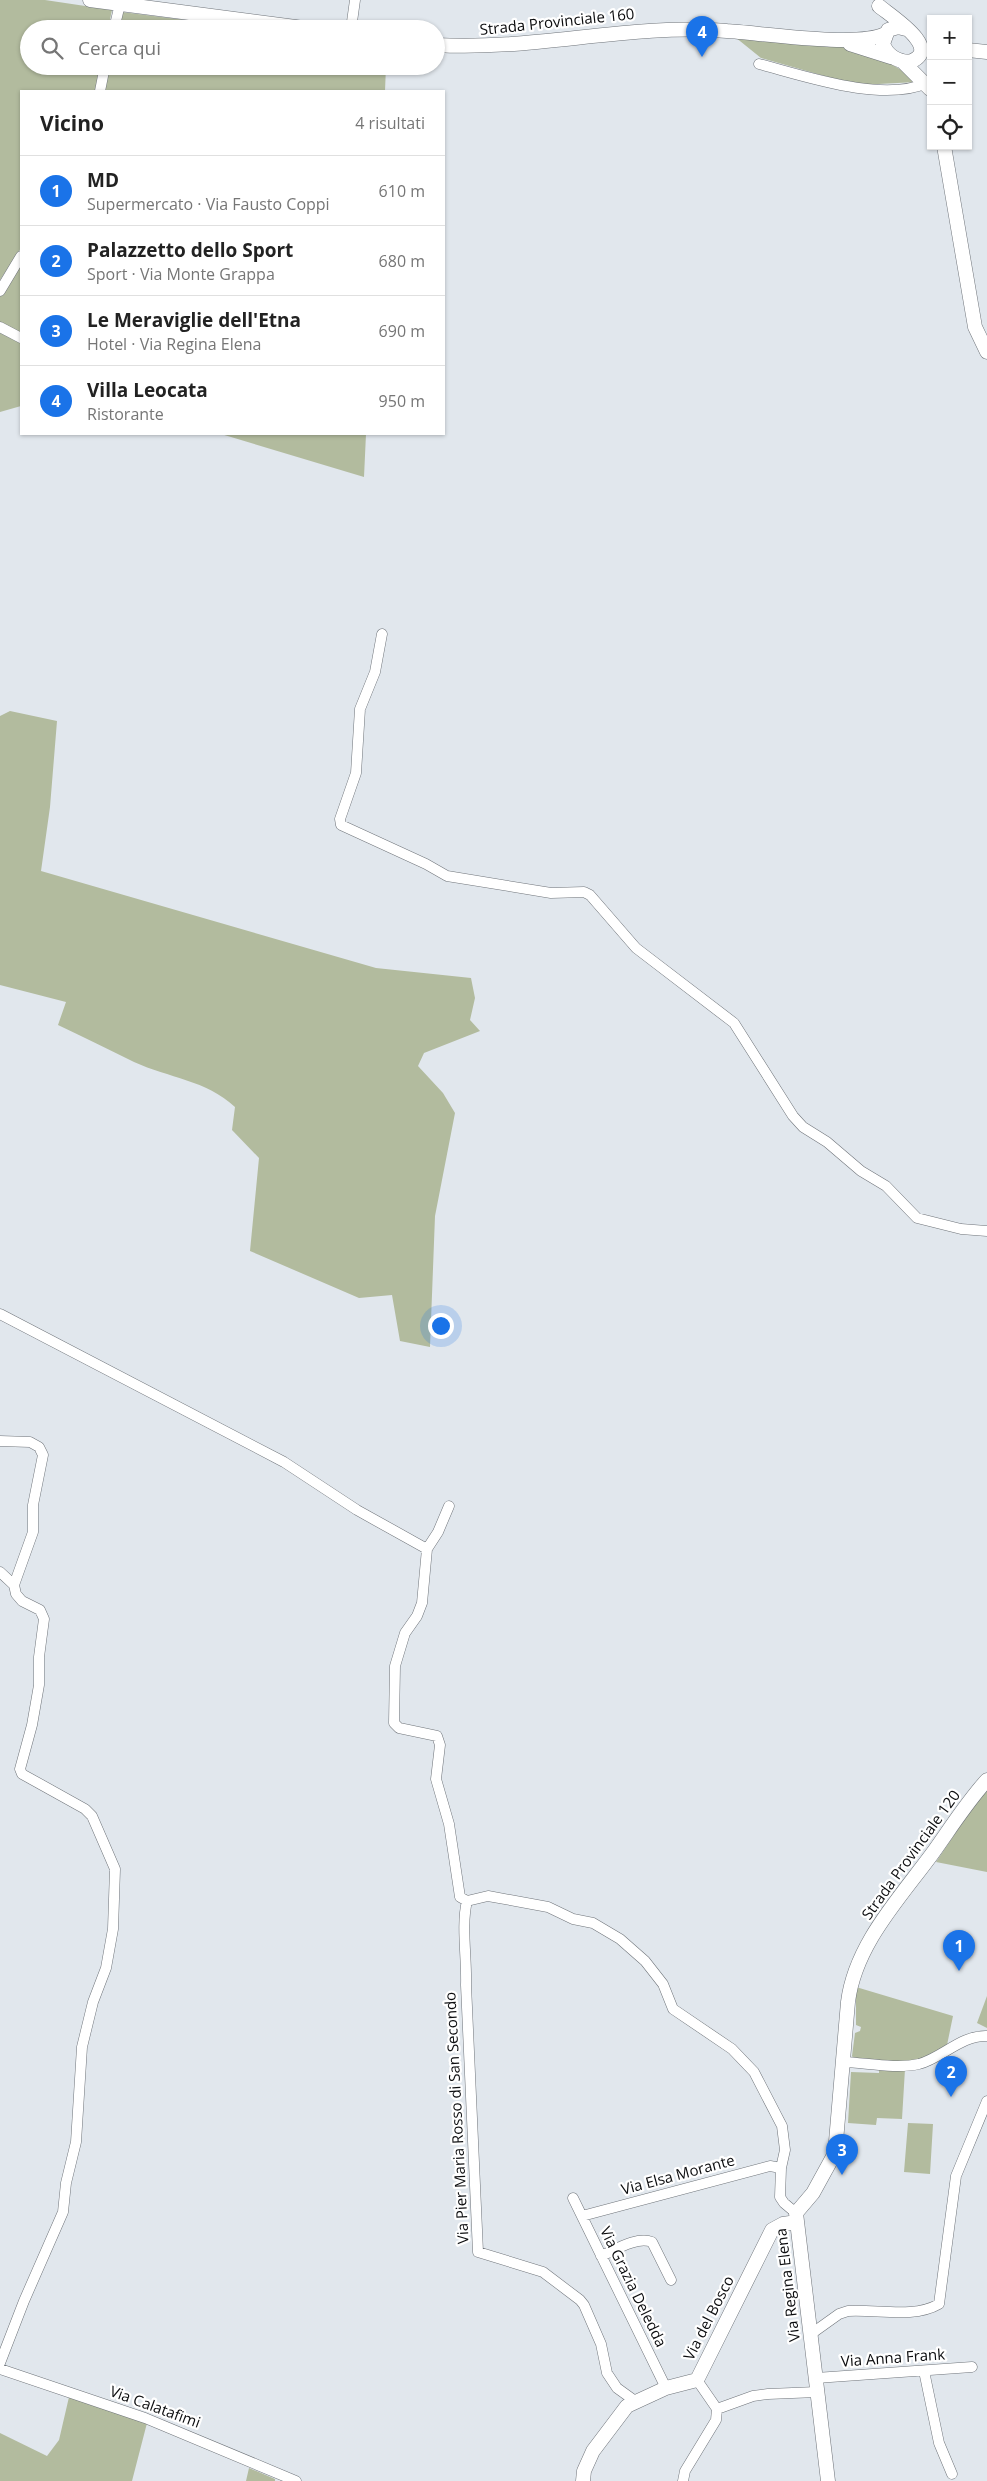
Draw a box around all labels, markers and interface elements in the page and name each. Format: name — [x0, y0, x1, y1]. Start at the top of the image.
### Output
street label: Strada Provinciale 160 — [479, 3, 635, 39]
map controls — [927, 15, 972, 150]
button: + — [927, 15, 972, 60]
pin: 4 — [686, 16, 718, 57]
search box — [20, 20, 445, 75]
icon: search — [38, 34, 66, 62]
text: Cerca qui — [78, 35, 161, 61]
button: − — [927, 60, 972, 105]
button: locate — [927, 105, 972, 150]
text: Vicino — [40, 109, 104, 137]
text: 4 risultati — [355, 112, 425, 134]
text: MD — [87, 167, 119, 193]
text: 1 — [51, 180, 61, 202]
text: 610 m — [379, 180, 425, 202]
text: Supermercato · Via Fausto Coppi — [87, 193, 330, 215]
text: Palazzetto dello Sport — [87, 237, 293, 263]
text: 2 — [51, 250, 61, 272]
text: 680 m — [379, 250, 425, 272]
text: Sport · Via Monte Grappa — [87, 263, 275, 285]
text: Le Meraviglie dell'Etna — [87, 307, 301, 333]
text: 3 — [51, 320, 61, 342]
text: 690 m — [379, 320, 425, 342]
text: Hotel · Via Regina Elena — [87, 333, 261, 355]
text: Villa Leocata — [87, 377, 208, 403]
text: 4 — [51, 390, 61, 412]
text: 950 m — [379, 390, 425, 412]
text: Ristorante — [87, 403, 164, 425]
your location — [428, 1313, 454, 1339]
street label: Strada Provinciale 120 — [856, 1786, 964, 1923]
pin: 1 — [943, 1930, 975, 1971]
street label: Via Pier Maria Rosso di San Secondo — [439, 1991, 473, 2245]
pin: 2 — [935, 2056, 967, 2097]
pin: 3 — [826, 2134, 858, 2175]
street label: Via Elsa Morante — [619, 2149, 737, 2199]
street label: Via Grazia Deledda — [596, 2223, 672, 2350]
street label: Via Regina Elena — [770, 2227, 804, 2343]
street label: Via del Bosco — [678, 2272, 738, 2363]
street label: Via Anna Frank — [840, 2343, 946, 2371]
street label: Via Calatafimi — [107, 2380, 203, 2432]

